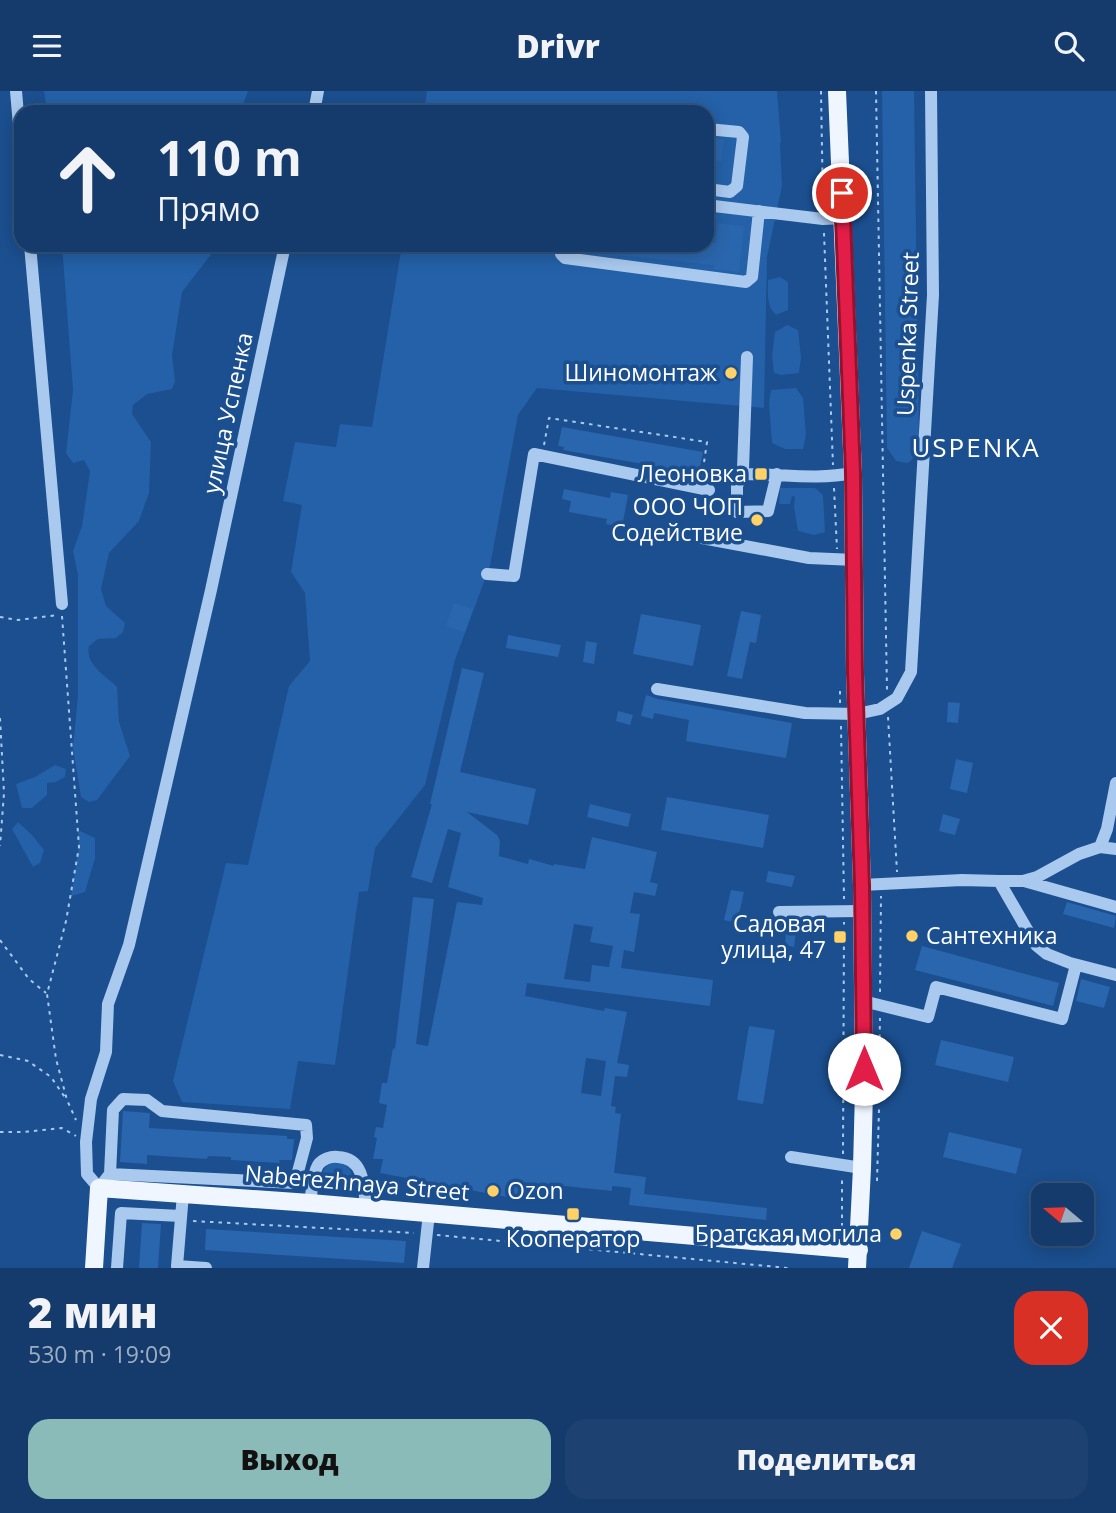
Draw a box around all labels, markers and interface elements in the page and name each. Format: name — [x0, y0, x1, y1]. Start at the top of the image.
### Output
text: Drivr — [516, 24, 600, 67]
icon: menu — [28, 27, 66, 65]
icon: search — [1050, 27, 1088, 65]
text: 110 m — [157, 124, 302, 190]
icon: ahead — [42, 133, 133, 224]
pin — [812, 163, 872, 223]
icon: arrive — [823, 174, 861, 212]
text: Прямо — [157, 187, 260, 230]
street label: Uspenka Street — [888, 252, 926, 416]
street label: улица Успенка — [194, 329, 260, 496]
place label: Шиномонтаж — [564, 356, 717, 388]
marker: Шиномонтаж — [723, 365, 739, 381]
district label: USPENKA — [911, 429, 1041, 465]
place label: Леоновка — [638, 457, 747, 489]
marker: Леоновка — [753, 466, 769, 482]
place label: ООО ЧОП Содействие — [611, 490, 743, 548]
marker: ООО ЧОП Содействие — [749, 512, 765, 528]
place label: Садовая улица, 47 — [721, 907, 826, 965]
place label: Сантехника — [926, 919, 1057, 951]
marker: Сантехника — [904, 928, 920, 944]
marker: Садовая улица, 47 — [832, 929, 848, 945]
position arrow — [827, 1032, 901, 1106]
street label: Naberezhnaya Street — [243, 1156, 471, 1208]
place label: Ozon — [507, 1174, 564, 1206]
marker: Ozon — [485, 1183, 501, 1199]
north arrow — [1031, 1183, 1094, 1246]
map controls — [1031, 1183, 1094, 1246]
marker: Кооператор — [565, 1206, 581, 1222]
place label: Братская могила — [695, 1217, 882, 1249]
place label: Кооператор — [506, 1222, 640, 1254]
marker: Братская могила — [888, 1226, 904, 1242]
text: 2 мин — [28, 1283, 158, 1340]
button: close — [1014, 1291, 1088, 1365]
text: 530 m · 19:09 — [28, 1338, 171, 1370]
button: Выход — [28, 1419, 551, 1499]
button: Поделиться — [565, 1419, 1088, 1499]

